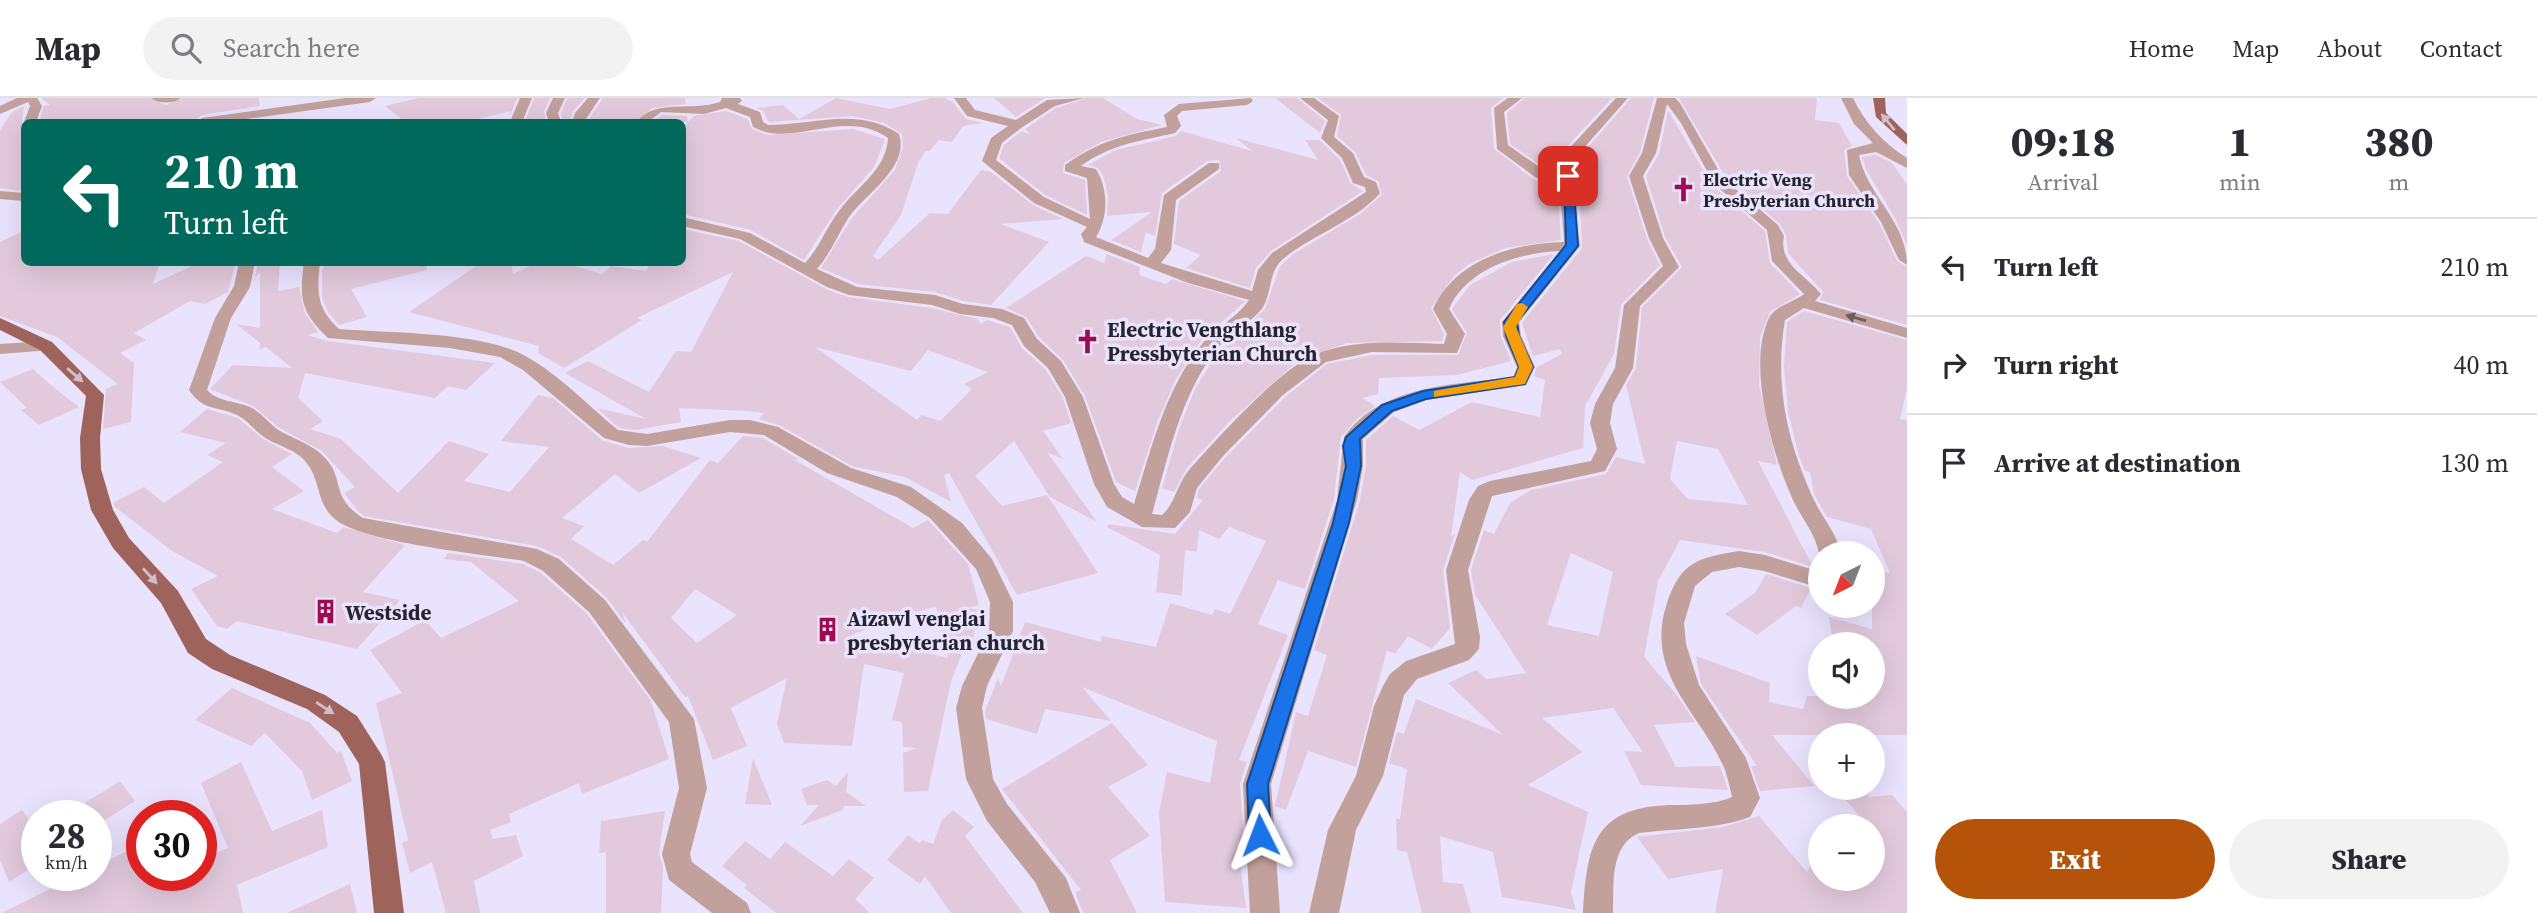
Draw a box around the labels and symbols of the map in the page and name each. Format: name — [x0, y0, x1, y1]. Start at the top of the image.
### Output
one-way arrow — [1880, 114, 1895, 132]
pin — [1538, 146, 1598, 206]
place label: Electric Veng Presbyterian Church — [1703, 167, 1875, 213]
church icon: Electric Veng Presbyterian Church — [1669, 175, 1697, 203]
one-way arrow — [1845, 313, 1866, 323]
place label: Electric Vengthlang Pressbyterian Church — [1107, 315, 1317, 368]
church icon: Electric Vengthlang Pressbyterian Church — [1073, 327, 1101, 355]
one-way arrow — [66, 367, 84, 383]
north arrow — [1808, 541, 1885, 618]
one-way arrow — [142, 567, 158, 584]
building icon: Westside — [311, 598, 339, 626]
place label: Westside — [345, 598, 432, 627]
place label: Aizawl venglai presbyterian church — [847, 604, 1045, 657]
building icon: Aizawl venglai presbyterian church — [813, 616, 841, 644]
one-way arrow — [315, 702, 334, 715]
position arrow — [1223, 798, 1297, 872]
speed limit sign: 30 — [126, 800, 217, 891]

